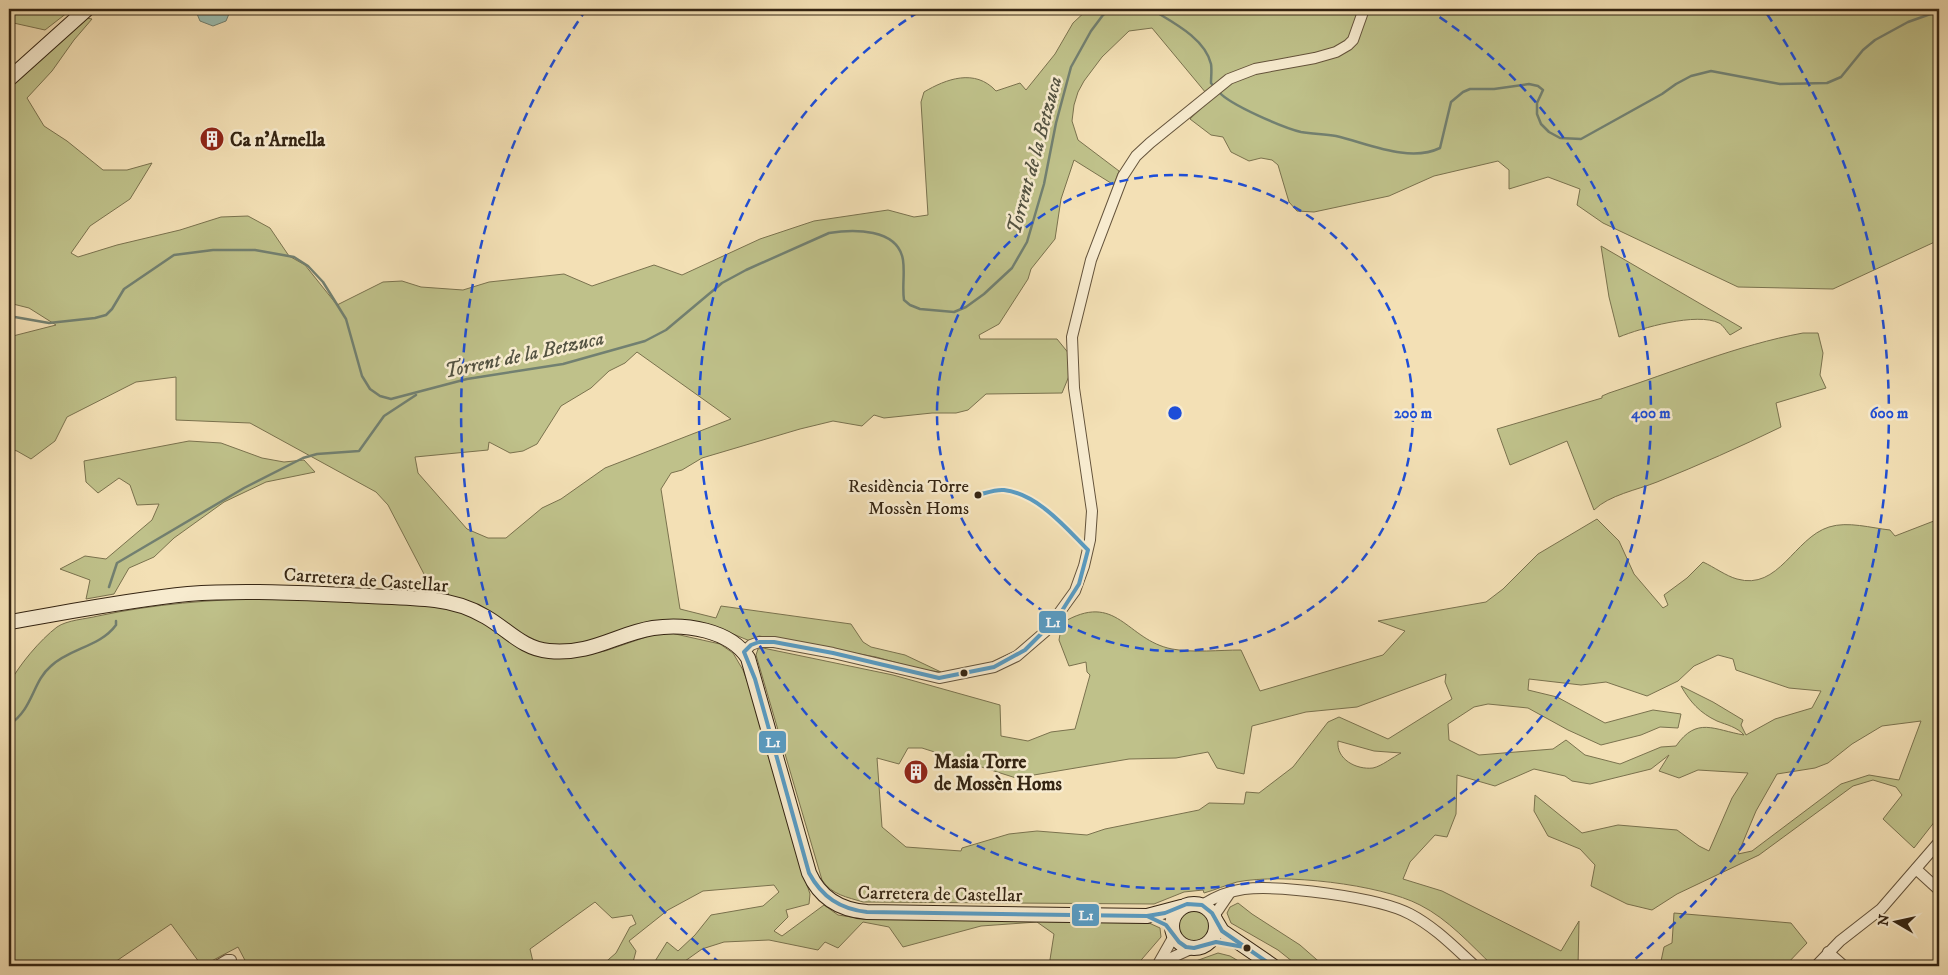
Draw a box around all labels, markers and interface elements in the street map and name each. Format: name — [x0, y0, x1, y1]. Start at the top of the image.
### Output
water label: Torrent de la Betzuca — [1002, 74, 1069, 237]
building icon: Ca n'Arnella — [199, 126, 225, 152]
place label: Ca n'Arnella — [230, 129, 326, 152]
water label: Torrent de la Betzuca — [442, 326, 606, 385]
centre of rings — [1166, 404, 1184, 422]
text: 200 m — [1394, 404, 1433, 423]
text: 400 m — [1630, 404, 1671, 423]
text: 600 m — [1870, 404, 1909, 423]
place label: Residència Torre Mossèn Homs — [848, 476, 969, 520]
marker: Residència Torre Mossèn Homs — [973, 490, 983, 500]
street label: Carretera de Castellar — [283, 563, 449, 598]
line badge: L1 — [1038, 610, 1067, 634]
text: L1 — [1045, 614, 1061, 632]
unlabelled marker — [959, 668, 969, 678]
line badge: L1 — [758, 730, 787, 754]
text: L1 — [765, 734, 781, 752]
place label: Masia Torre de Mossèn Homs — [934, 751, 1062, 796]
building icon: Masia Torre de Mossèn Homs — [903, 759, 929, 785]
street label: Carretera de Castellar — [857, 882, 1023, 907]
north arrow — [1870, 898, 1920, 948]
line badge: L1 — [1071, 903, 1100, 927]
text: L1 — [1078, 907, 1094, 925]
text: N — [1874, 913, 1894, 927]
unlabelled marker — [1242, 943, 1252, 953]

